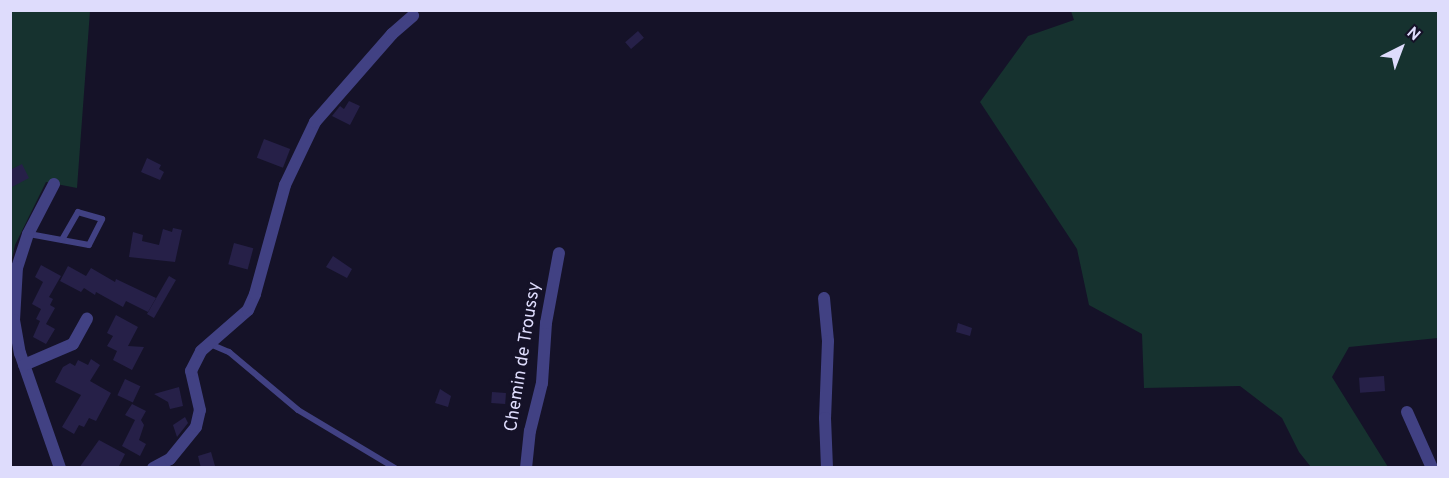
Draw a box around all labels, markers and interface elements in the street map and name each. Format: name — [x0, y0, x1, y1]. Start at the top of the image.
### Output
north arrow — [1371, 18, 1431, 78]
text: N — [1402, 23, 1424, 46]
street label: Chemin de Troussy — [501, 280, 547, 434]

